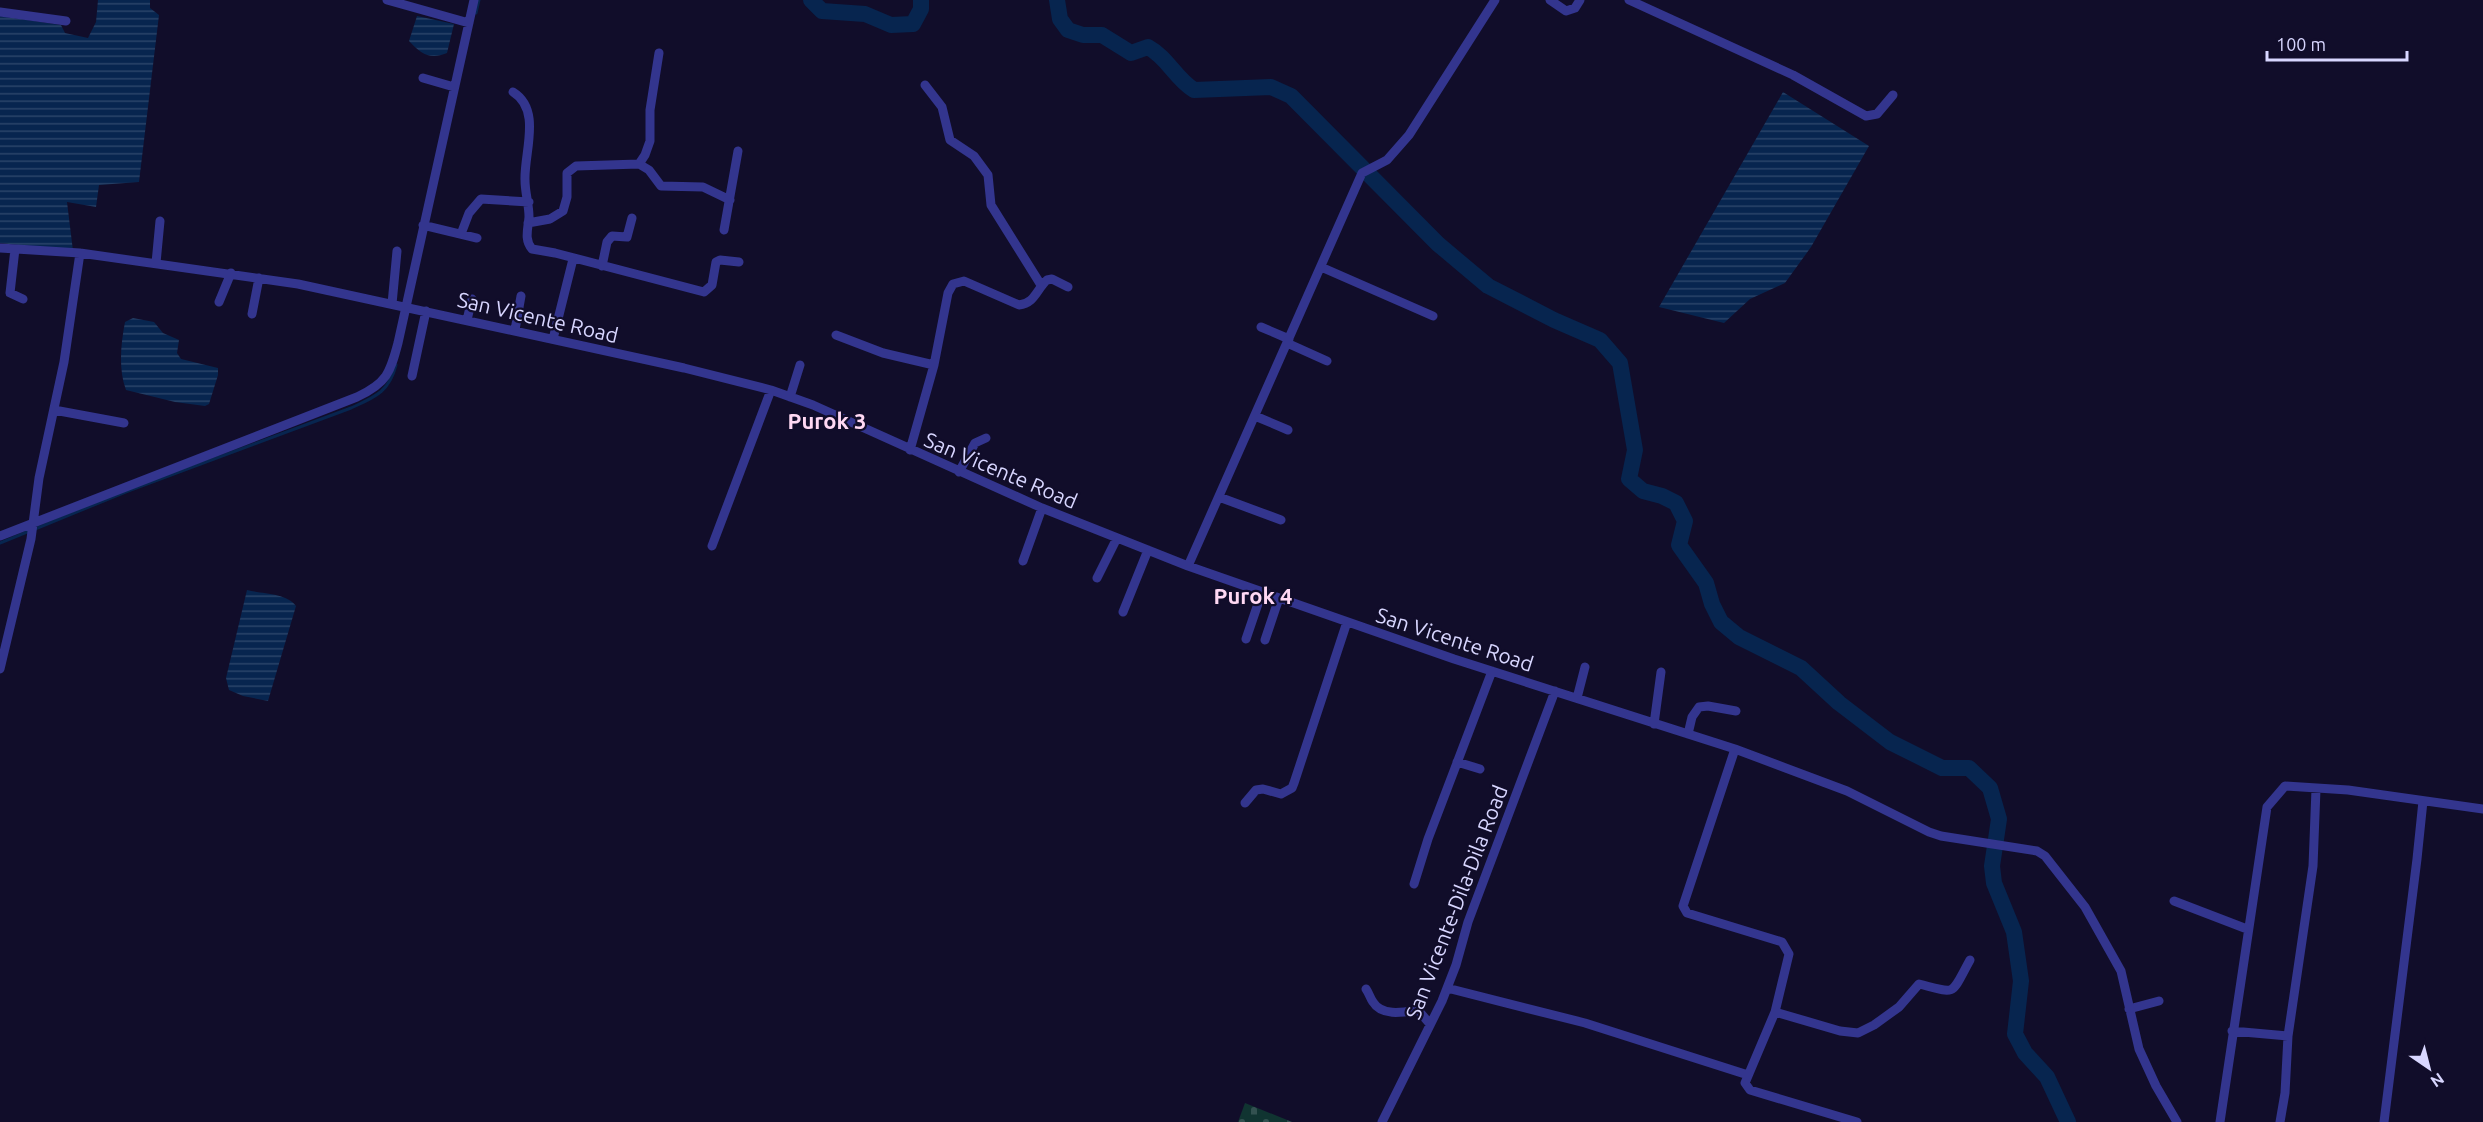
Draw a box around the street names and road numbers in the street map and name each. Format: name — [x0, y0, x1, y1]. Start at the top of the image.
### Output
street label: San Vicente Road — [455, 287, 621, 347]
street label: San Vicente Road — [921, 427, 1081, 513]
street label: San Vicente Road — [1373, 602, 1537, 676]
street label: San Vicente-Dila-Dila Road — [1400, 782, 1512, 1022]

